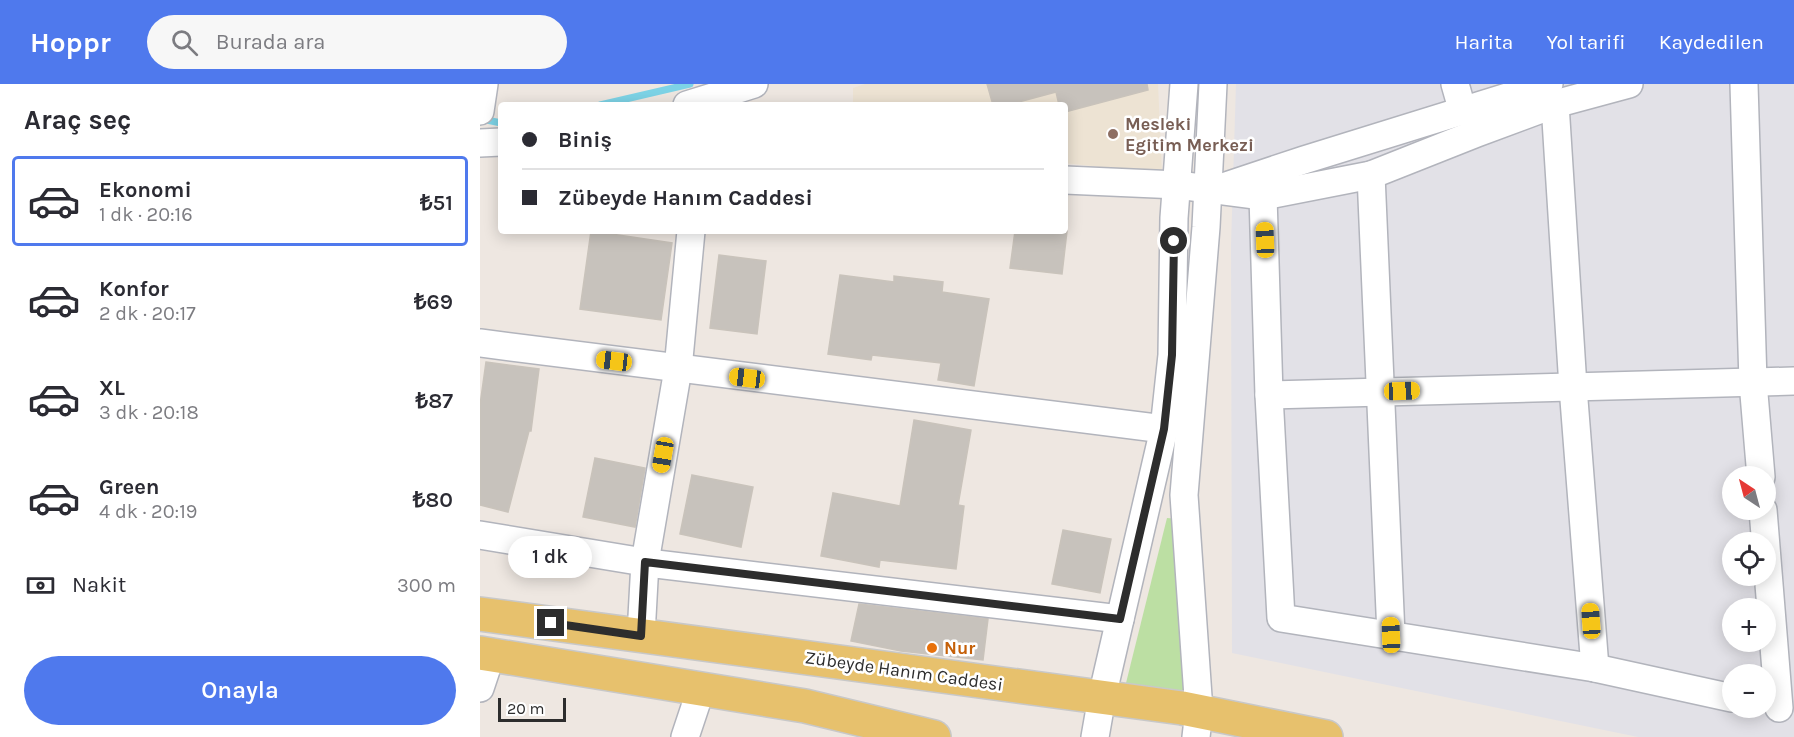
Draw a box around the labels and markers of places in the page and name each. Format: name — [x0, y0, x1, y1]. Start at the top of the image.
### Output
place label: Mesleki Egitim Merkezi — [1125, 113, 1254, 156]
marker: Mesleki Egitim Merkezi — [1106, 127, 1120, 141]
place label: Nur — [944, 637, 975, 659]
marker: Nur — [925, 641, 939, 655]

